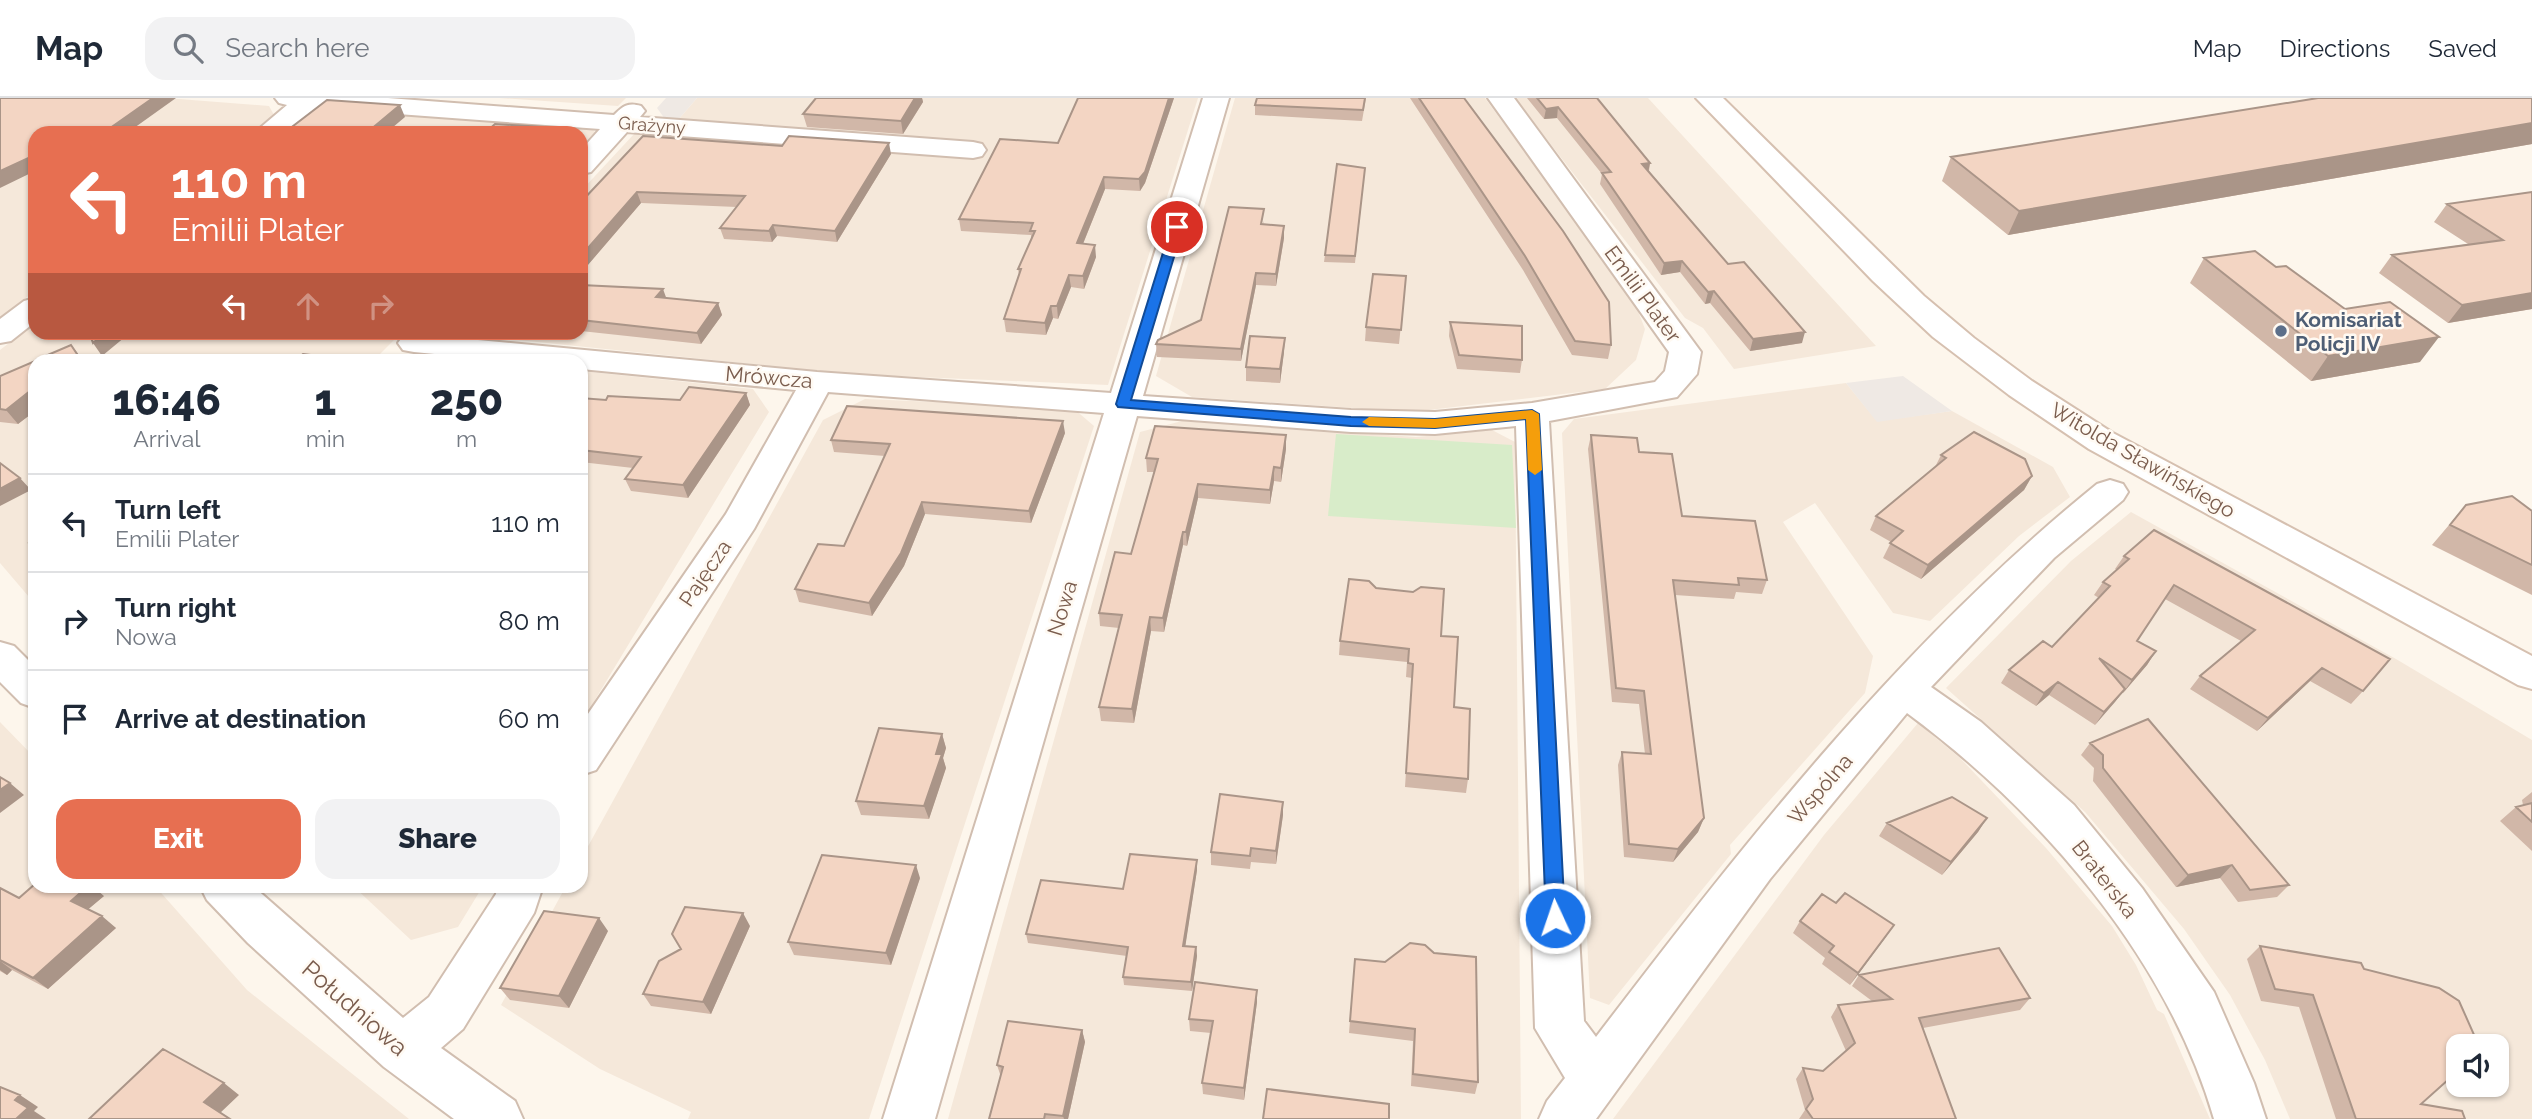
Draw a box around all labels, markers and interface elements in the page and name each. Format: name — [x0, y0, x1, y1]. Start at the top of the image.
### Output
search box — [145, 17, 635, 80]
text: Map — [35, 29, 103, 68]
icon: search — [169, 29, 207, 67]
text: Search here — [225, 33, 370, 63]
text: Map — [2193, 34, 2242, 63]
text: Directions — [2280, 34, 2390, 63]
text: Saved — [2428, 34, 2497, 63]
street label: Grażyny — [618, 112, 687, 138]
text: 110 m — [171, 152, 307, 209]
icon: left — [56, 154, 147, 245]
pin — [1147, 197, 1207, 257]
icon: arrive — [1158, 208, 1196, 246]
text: Emilii Plater — [171, 211, 344, 248]
street label: Emilii Plater — [1600, 241, 1687, 348]
icon: left — [216, 287, 254, 325]
icon: ahead — [289, 287, 327, 325]
icon: right — [362, 287, 400, 325]
place label: Komisariat Policji IV — [2295, 307, 2402, 356]
marker: Komisariat Policji IV — [2273, 323, 2289, 339]
street label: Mrówcza — [724, 361, 814, 393]
text: 16:46 — [113, 376, 221, 425]
text: 1 — [315, 376, 336, 425]
text: 250 — [430, 376, 503, 425]
street label: Witolda Sławińskiego — [2046, 397, 2240, 523]
text: Arrival — [133, 425, 201, 452]
text: min — [306, 425, 345, 452]
text: m — [456, 425, 477, 452]
text: Turn left — [115, 495, 221, 525]
icon: left — [56, 504, 94, 542]
text: 110 m — [491, 508, 560, 538]
text: Emilii Plater — [115, 525, 239, 552]
street label: Pajęcza — [674, 535, 736, 611]
street label: Nowa — [1042, 577, 1082, 639]
text: Turn right — [115, 593, 236, 623]
icon: right — [56, 602, 94, 640]
text: 80 m — [498, 606, 560, 636]
text: Nowa — [115, 623, 177, 650]
icon: arrive — [56, 700, 94, 738]
text: Arrive at destination — [115, 704, 366, 734]
text: 60 m — [498, 704, 560, 734]
street label: Wspólna — [1782, 748, 1858, 830]
button: Exit — [56, 799, 301, 879]
button: Share — [315, 799, 560, 879]
street label: Braterska — [2067, 835, 2143, 923]
position arrow — [1518, 881, 1592, 955]
street label: Południowa — [296, 954, 414, 1062]
map controls — [2446, 1034, 2509, 1097]
button: sound — [2446, 1034, 2509, 1097]

